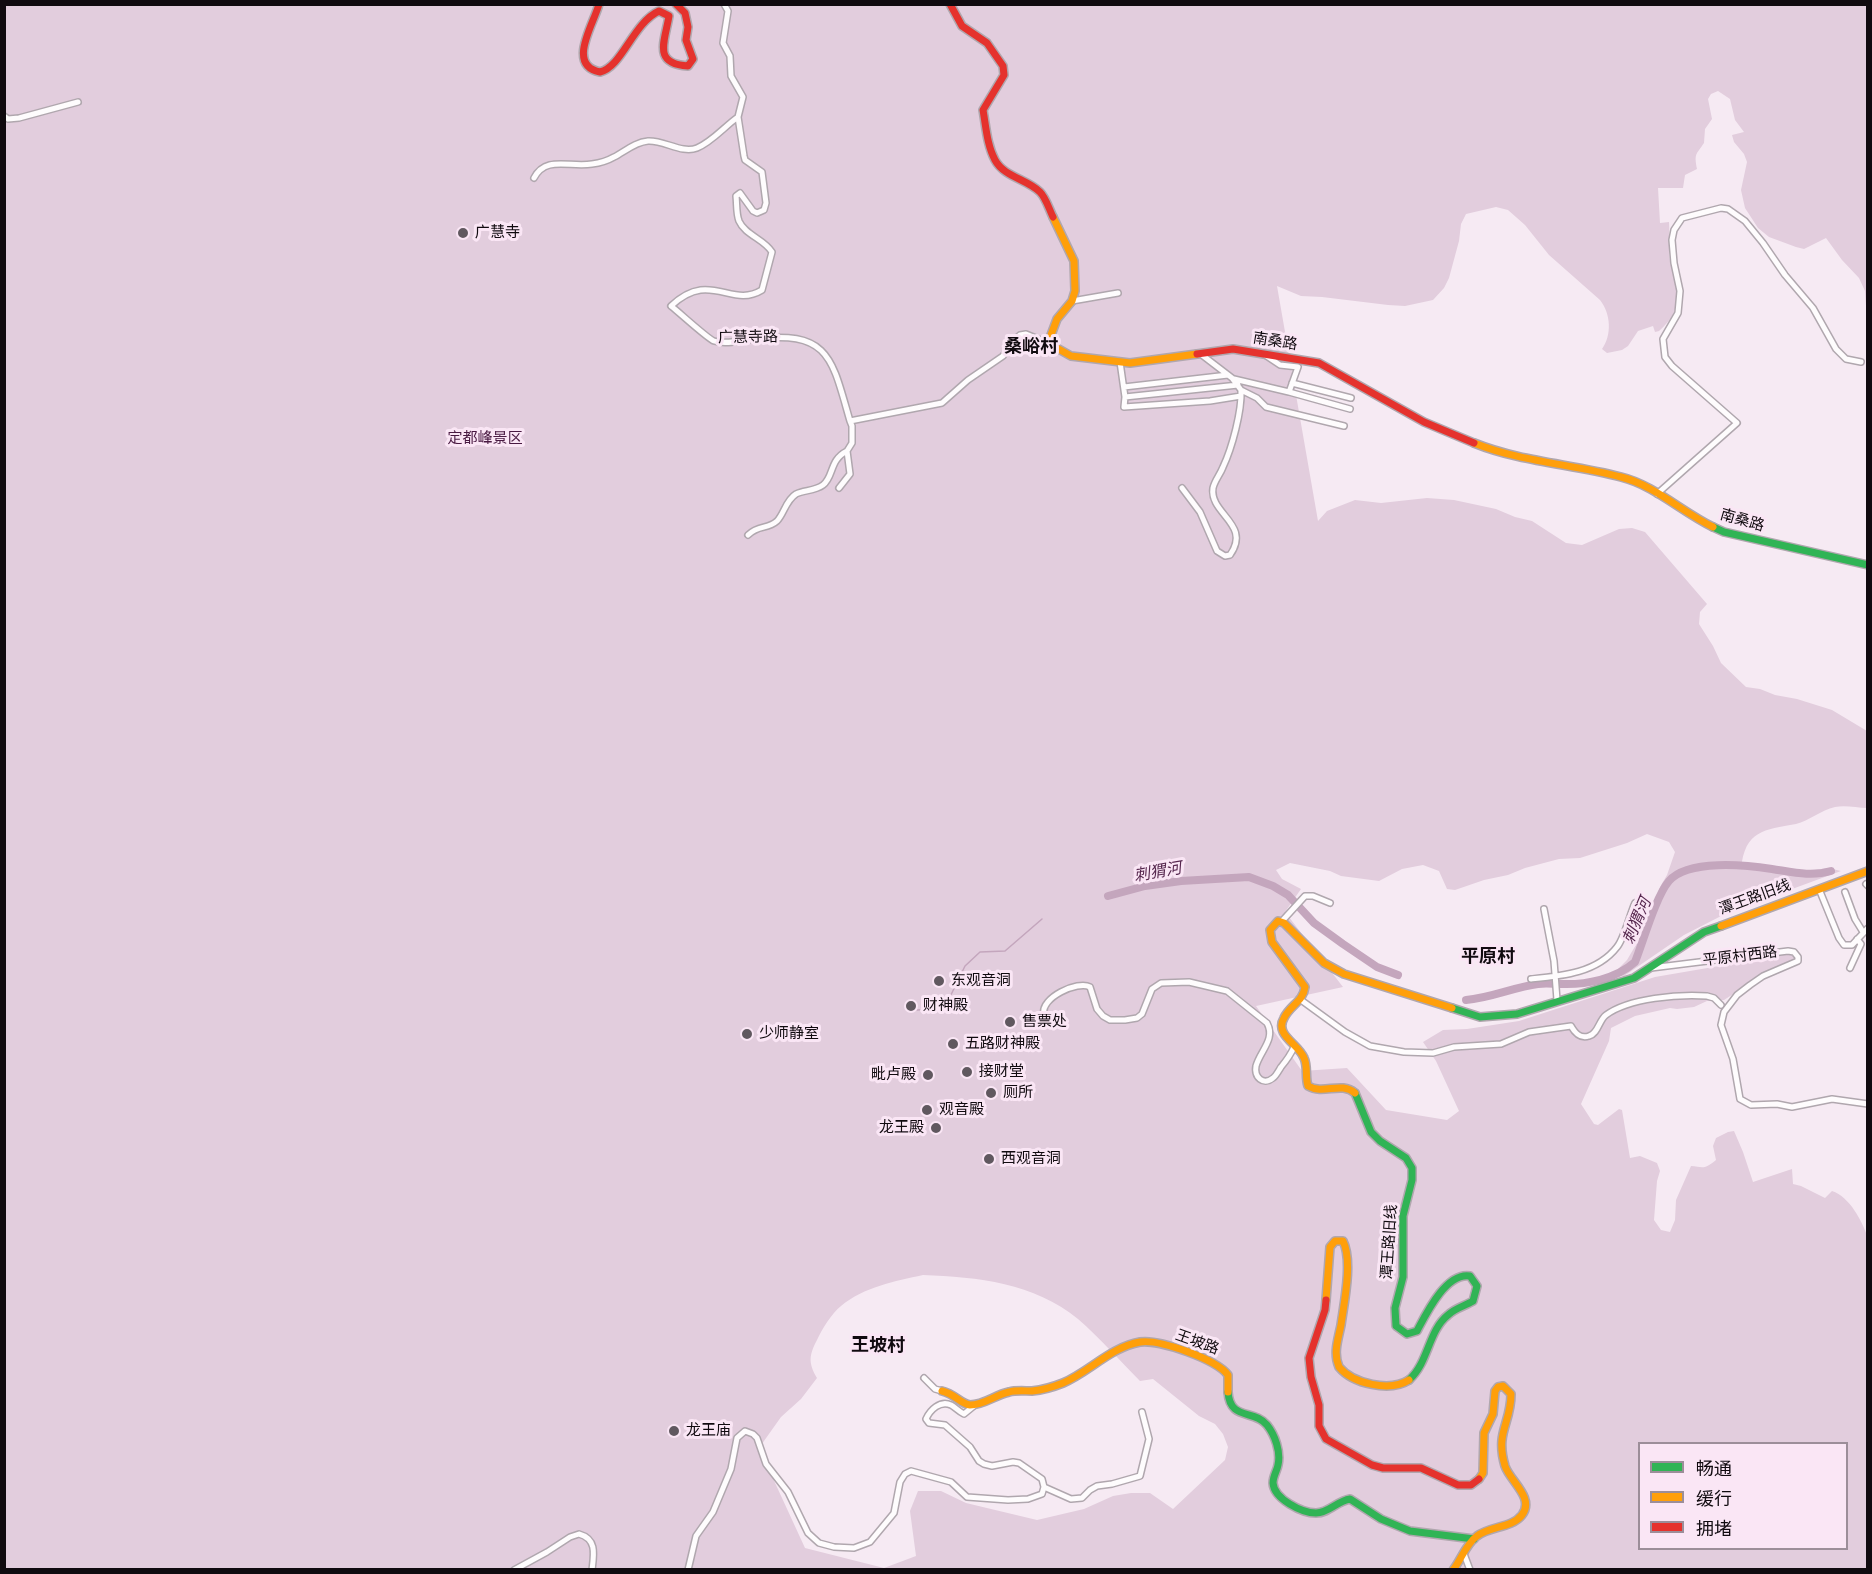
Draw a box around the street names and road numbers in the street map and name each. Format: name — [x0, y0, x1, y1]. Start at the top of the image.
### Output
street label: 广慧寺路 — [718, 328, 778, 348]
street label: 南桑路 — [1251, 330, 1299, 354]
street label: 南桑路 — [1718, 506, 1766, 536]
street label: 潭王路旧线 — [1717, 877, 1793, 919]
street label: 平原村西路 — [1702, 943, 1778, 971]
street label: 潭王路旧线 — [1378, 1204, 1402, 1280]
street label: 王坡路 — [1173, 1327, 1221, 1359]

